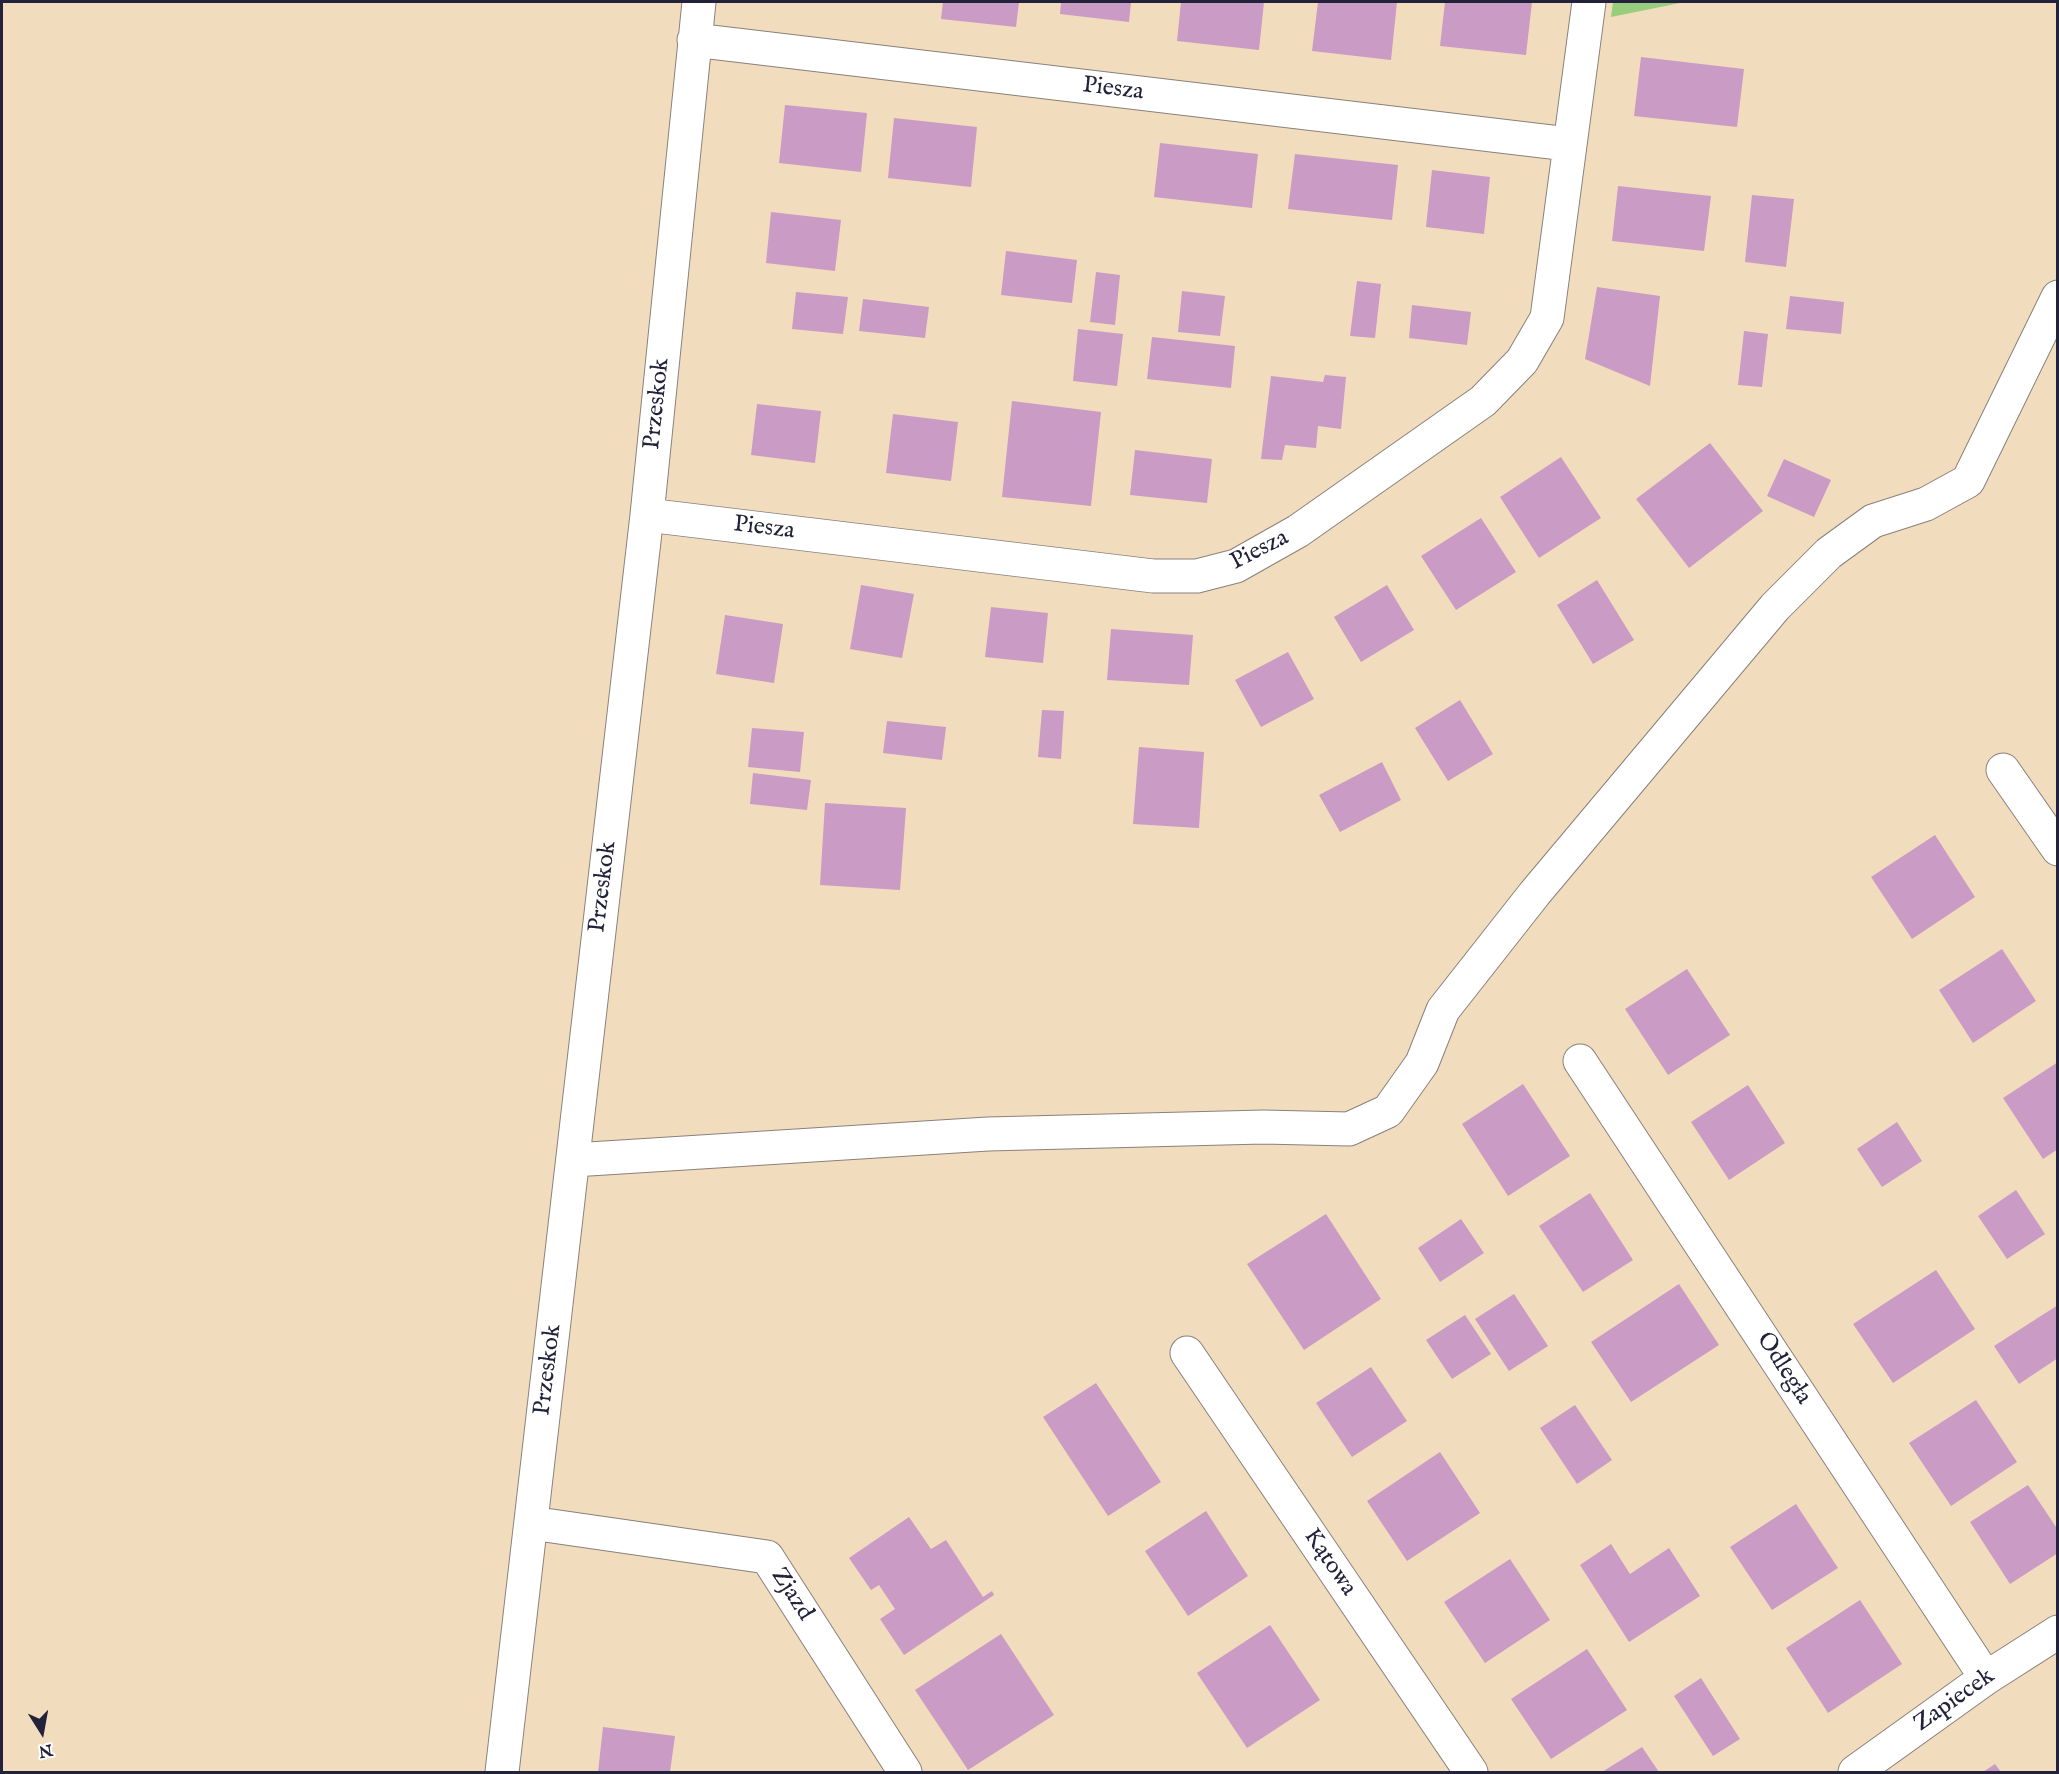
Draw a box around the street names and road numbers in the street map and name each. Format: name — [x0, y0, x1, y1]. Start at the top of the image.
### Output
street label: Piesza — [1081, 72, 1145, 108]
street label: Przeskok — [639, 357, 677, 451]
street label: Piesza — [732, 511, 796, 547]
street label: Piesza — [1226, 524, 1294, 578]
street label: Przeskok — [584, 840, 624, 934]
street label: Przeskok — [529, 1323, 569, 1417]
street label: Odległa — [1749, 1328, 1817, 1410]
street label: Kątowa — [1296, 1524, 1362, 1602]
street label: Zjazd — [763, 1563, 819, 1627]
street label: Zapiecek — [1909, 1663, 2001, 1739]

